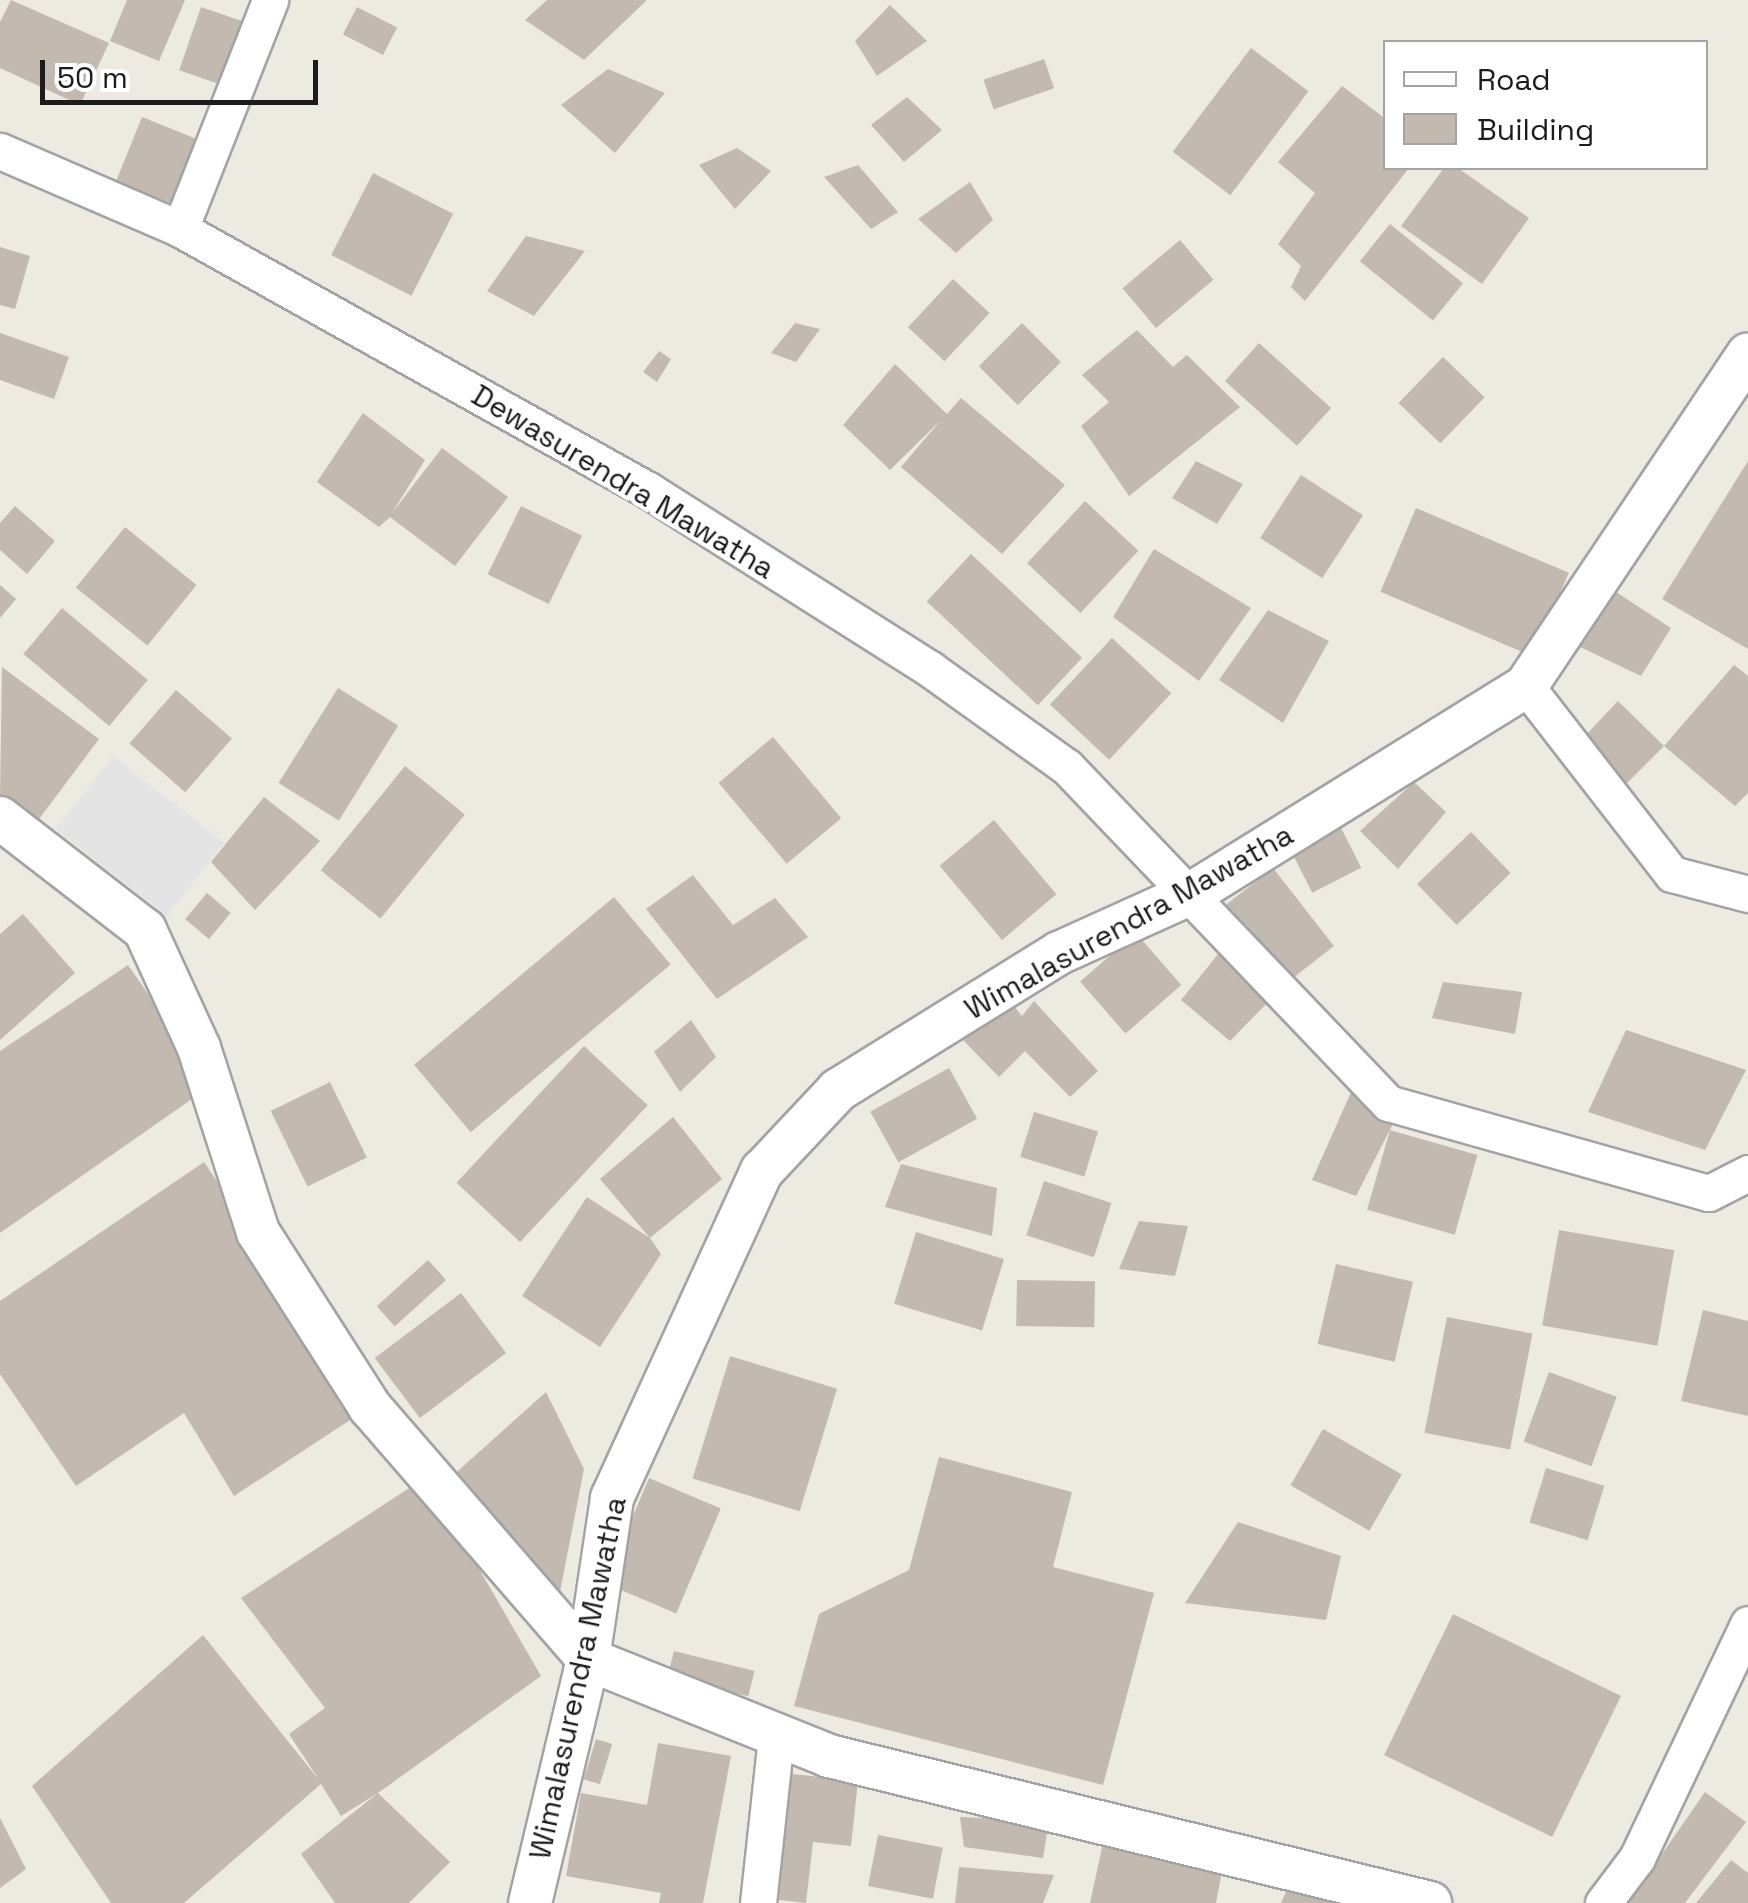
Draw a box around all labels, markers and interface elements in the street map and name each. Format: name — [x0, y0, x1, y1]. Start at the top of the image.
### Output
scale bar — [45, 40, 322, 102]
legend — [1383, 40, 1708, 170]
text: 50 m — [57, 58, 128, 97]
text: Road — [1477, 60, 1551, 99]
text: Building — [1477, 110, 1594, 149]
street label: Dewasurendra Mawatha — [465, 377, 781, 587]
street label: Wimalasurendra Mawatha — [959, 817, 1299, 1027]
street label: Wimalasurendra Mawatha — [522, 1493, 634, 1863]

